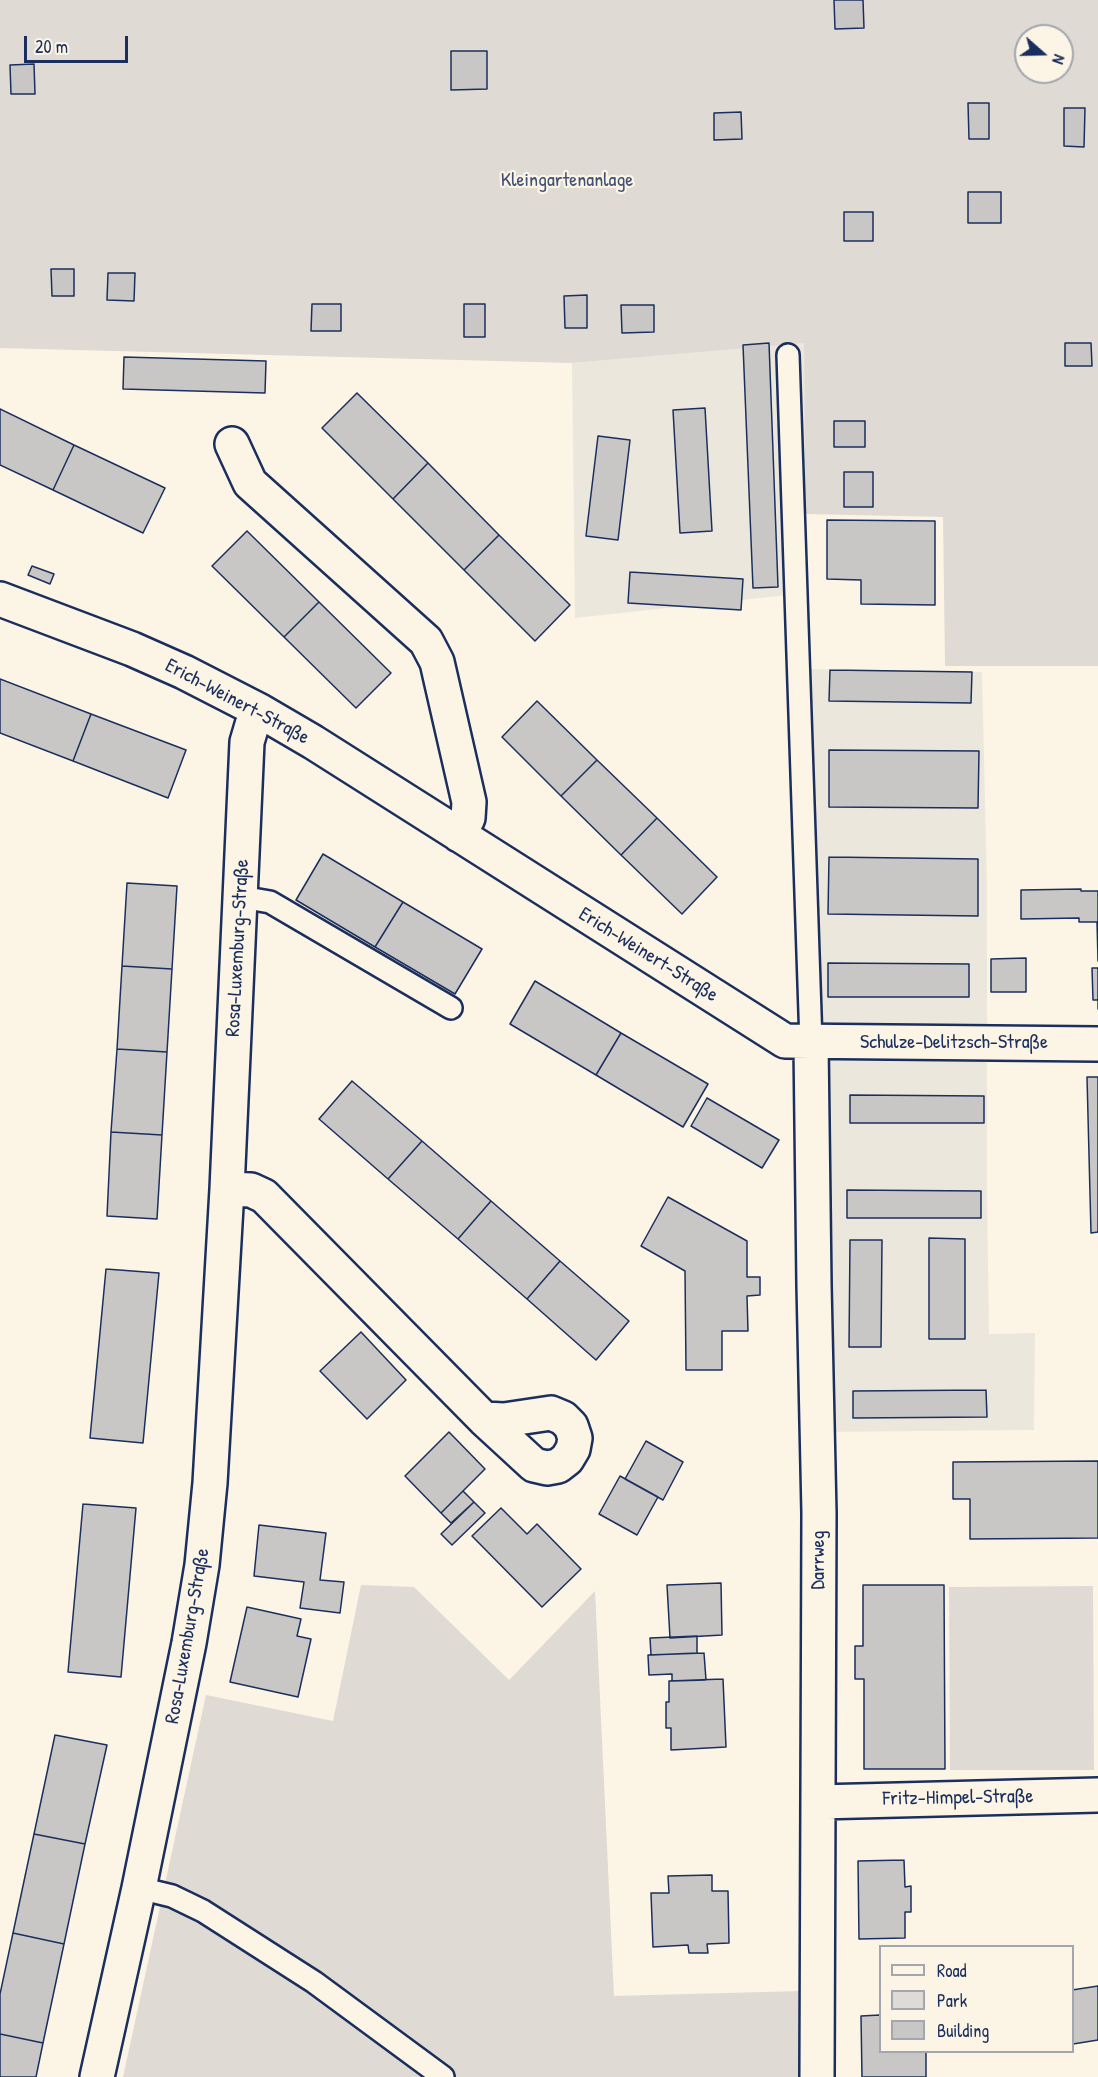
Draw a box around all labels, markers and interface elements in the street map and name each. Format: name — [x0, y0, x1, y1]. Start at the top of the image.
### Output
scale bar — [27, 24, 130, 62]
north arrow — [1014, 24, 1074, 84]
text: 20 m — [35, 34, 68, 59]
text: N — [1047, 52, 1071, 67]
park label: Kleingartenanlage — [501, 169, 633, 193]
street label: Erich-Weinert-Straße — [161, 654, 313, 750]
street label: Rosa-Luxemburg-Straße — [221, 859, 255, 1037]
street label: Erich-Weinert-Straße — [574, 902, 722, 1008]
street label: Schulze-Delitzsch-Straße — [860, 1031, 1048, 1055]
street label: Darrweg — [807, 1531, 831, 1589]
street label: Rosa-Luxemburg-Straße — [161, 1546, 215, 1726]
street label: Fritz-Himpel-Straße — [882, 1785, 1034, 1811]
legend — [879, 1945, 1074, 2053]
text: Road — [937, 1958, 967, 1983]
text: Park — [937, 1988, 967, 2013]
text: Building — [937, 2018, 989, 2043]

